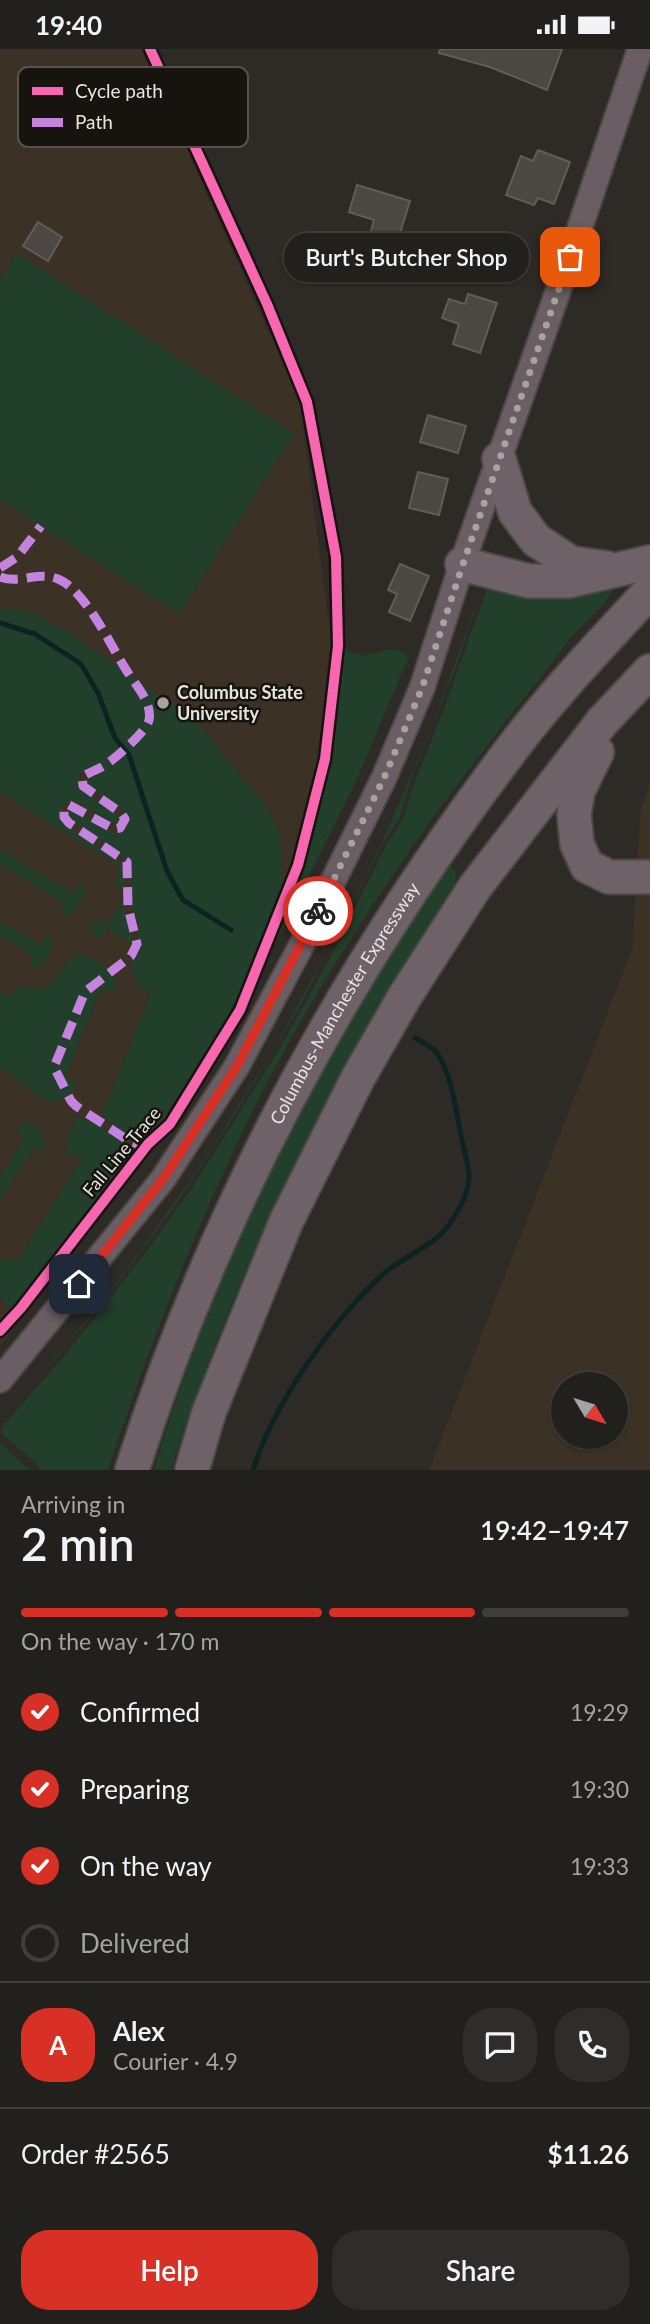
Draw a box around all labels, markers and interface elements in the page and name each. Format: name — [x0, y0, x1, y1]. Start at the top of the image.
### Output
text: 19:40 — [35, 9, 102, 41]
legend — [18, 67, 248, 147]
text: Cycle path — [75, 79, 163, 102]
text: Path — [75, 110, 113, 133]
pin — [540, 227, 600, 287]
callout: Burt's Butcher Shop — [283, 233, 528, 281]
icon: bag — [551, 238, 589, 276]
text: Burt's Butcher Shop — [305, 243, 508, 271]
place label: Columbus State University — [177, 681, 303, 724]
marker: Columbus State University — [155, 695, 171, 711]
courier — [283, 876, 353, 946]
street label: Columbus-Manchester Expressway — [265, 877, 424, 1128]
icon: bike — [299, 892, 337, 930]
street label: Fall Line Trace — [77, 1102, 165, 1201]
pin — [49, 1254, 109, 1314]
icon: home — [60, 1265, 98, 1303]
north arrow — [551, 1372, 628, 1449]
map controls — [551, 1372, 628, 1449]
text: Arriving in — [21, 1490, 125, 1518]
text: 19:42–19:47 — [480, 1514, 629, 1546]
text: 2 min — [21, 1516, 135, 1571]
text: On the way · 170 m — [21, 1627, 220, 1655]
icon: check — [21, 1693, 59, 1731]
text: Confirmed — [80, 1696, 200, 1728]
text: 19:29 — [570, 1698, 629, 1726]
icon: check — [21, 1770, 59, 1808]
text: Preparing — [80, 1773, 189, 1805]
text: 19:30 — [570, 1775, 629, 1803]
icon: check — [21, 1847, 59, 1885]
text: On the way — [80, 1850, 212, 1882]
text: 19:33 — [570, 1852, 629, 1880]
text: Delivered — [80, 1927, 190, 1959]
button: chat — [463, 2008, 537, 2082]
button: phone — [555, 2008, 629, 2082]
text: Alex — [113, 2015, 165, 2047]
text: A — [49, 2029, 67, 2061]
text: Courier · 4.9 — [113, 2047, 238, 2075]
text: Order #2565 — [21, 2138, 170, 2170]
text: $11.26 — [547, 2138, 629, 2170]
button: Help — [21, 2230, 318, 2310]
button: Share — [332, 2230, 629, 2310]

